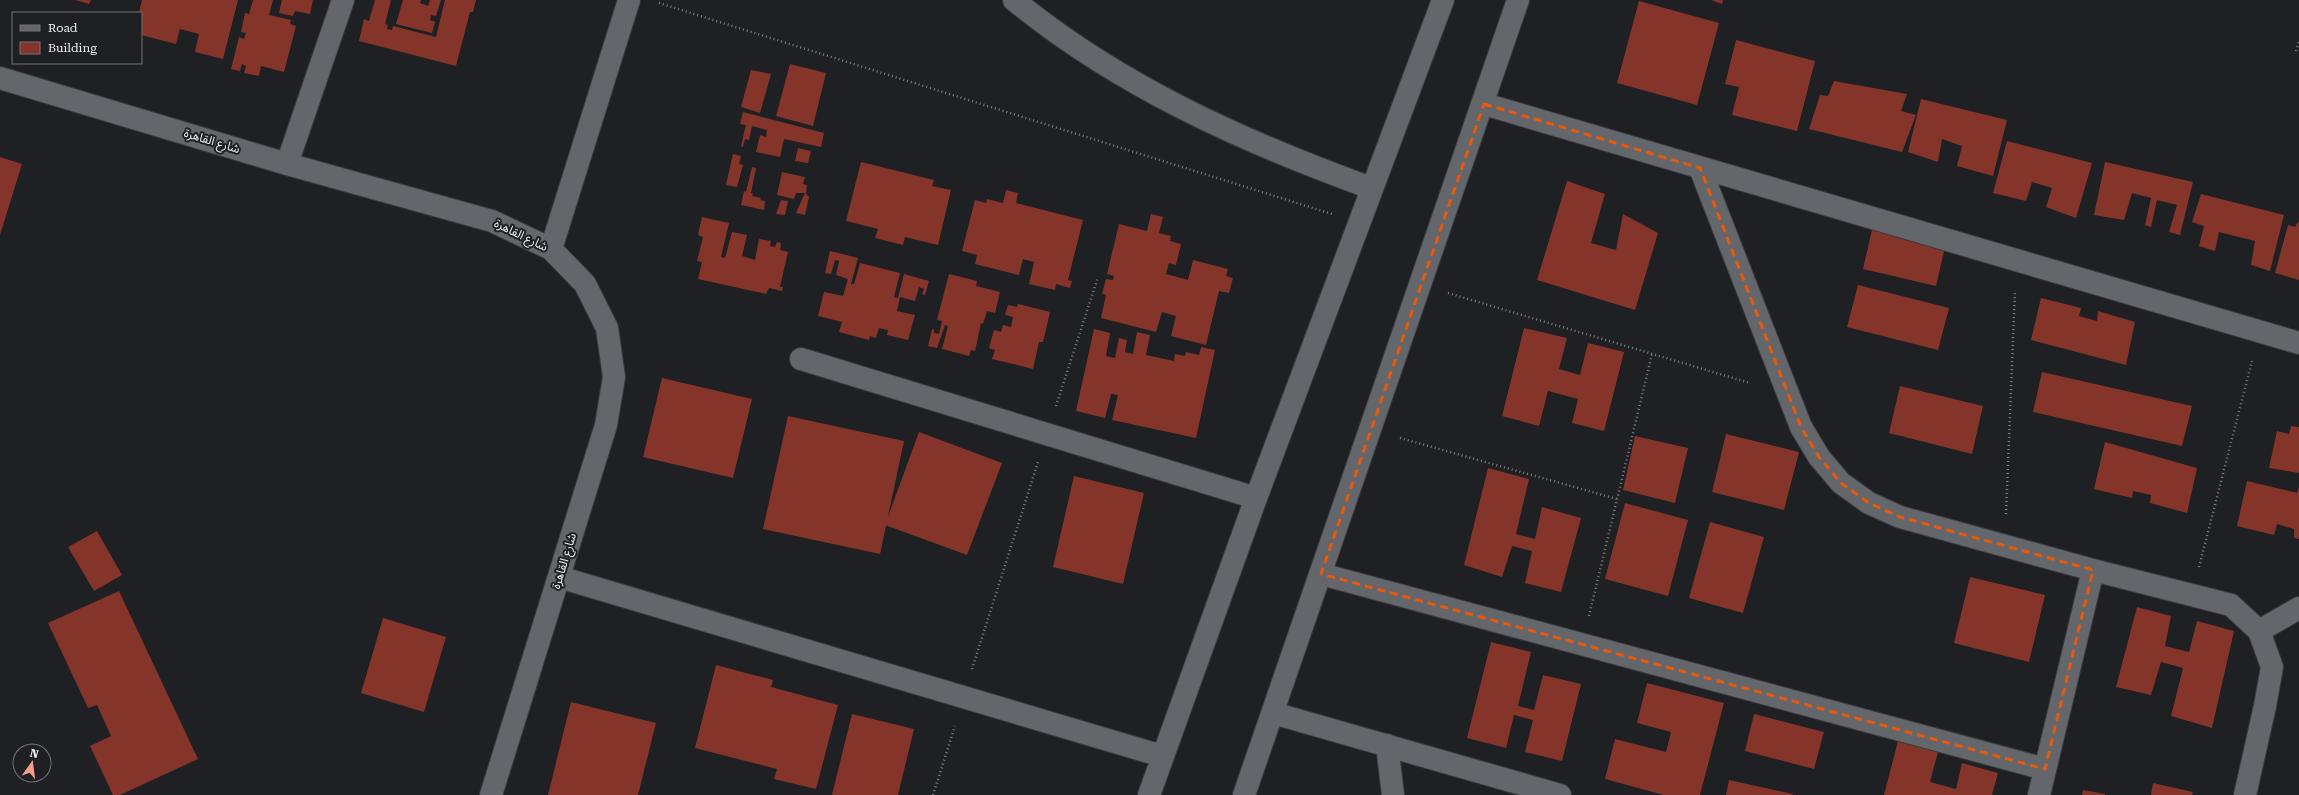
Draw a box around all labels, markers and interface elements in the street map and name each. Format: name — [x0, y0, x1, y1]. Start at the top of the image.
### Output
legend — [12, 12, 142, 64]
text: Road — [48, 21, 78, 35]
text: Building — [48, 41, 97, 55]
street label: شارع القاهرة — [182, 126, 242, 158]
street label: شارع القاهرة — [491, 216, 550, 256]
street label: شارع القاهرة — [549, 531, 581, 591]
north arrow — [12, 743, 52, 783]
text: N — [29, 746, 40, 761]

